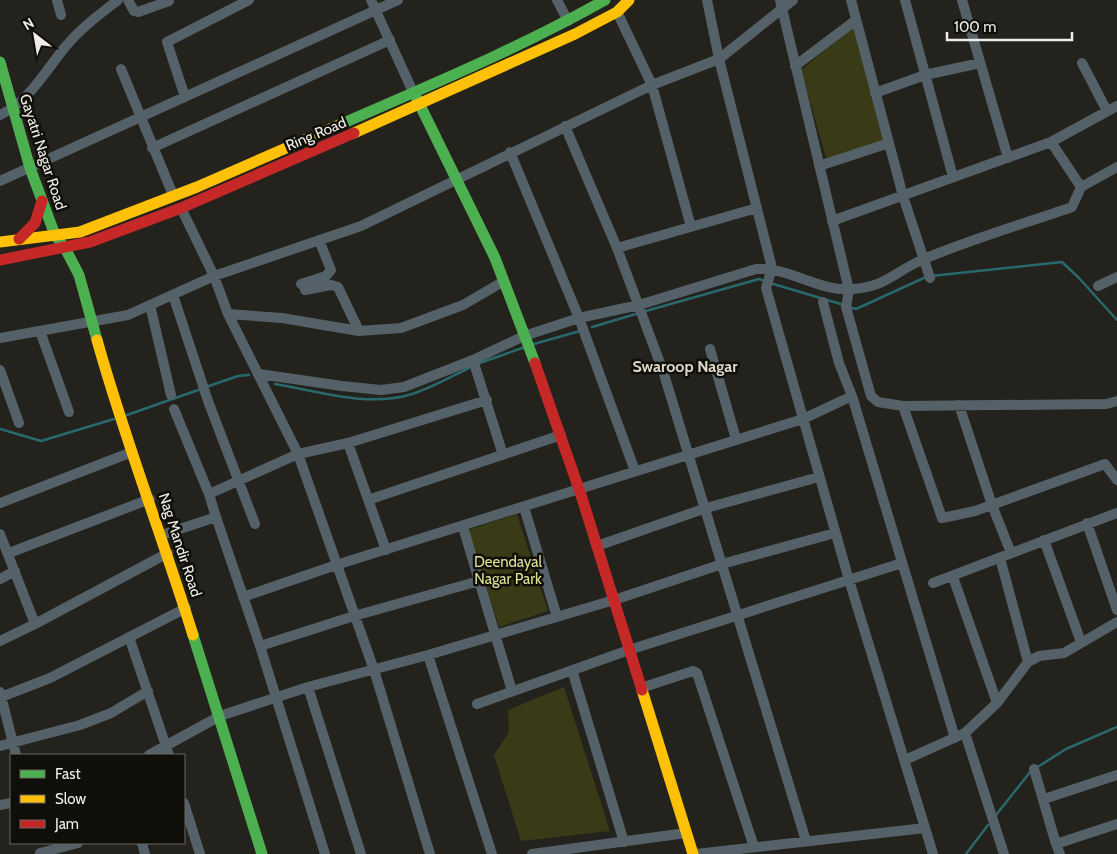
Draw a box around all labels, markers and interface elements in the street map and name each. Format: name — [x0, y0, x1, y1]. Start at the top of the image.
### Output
north arrow — [10, 10, 60, 60]
scale bar — [947, 10, 1072, 42]
text: N — [19, 14, 37, 34]
text: 100 m — [954, 18, 996, 36]
street label: Gayatri Nagar Road — [16, 92, 70, 212]
street label: Ring Road — [283, 113, 349, 155]
district label: Swaroop Nagar — [632, 357, 738, 376]
street label: Nag Mandir Road — [155, 491, 205, 599]
park label: Deendayal Nagar Park — [474, 553, 542, 588]
legend — [10, 754, 185, 844]
text: Fast — [55, 765, 80, 783]
text: Slow — [55, 790, 86, 808]
text: Jam — [54, 815, 79, 833]

